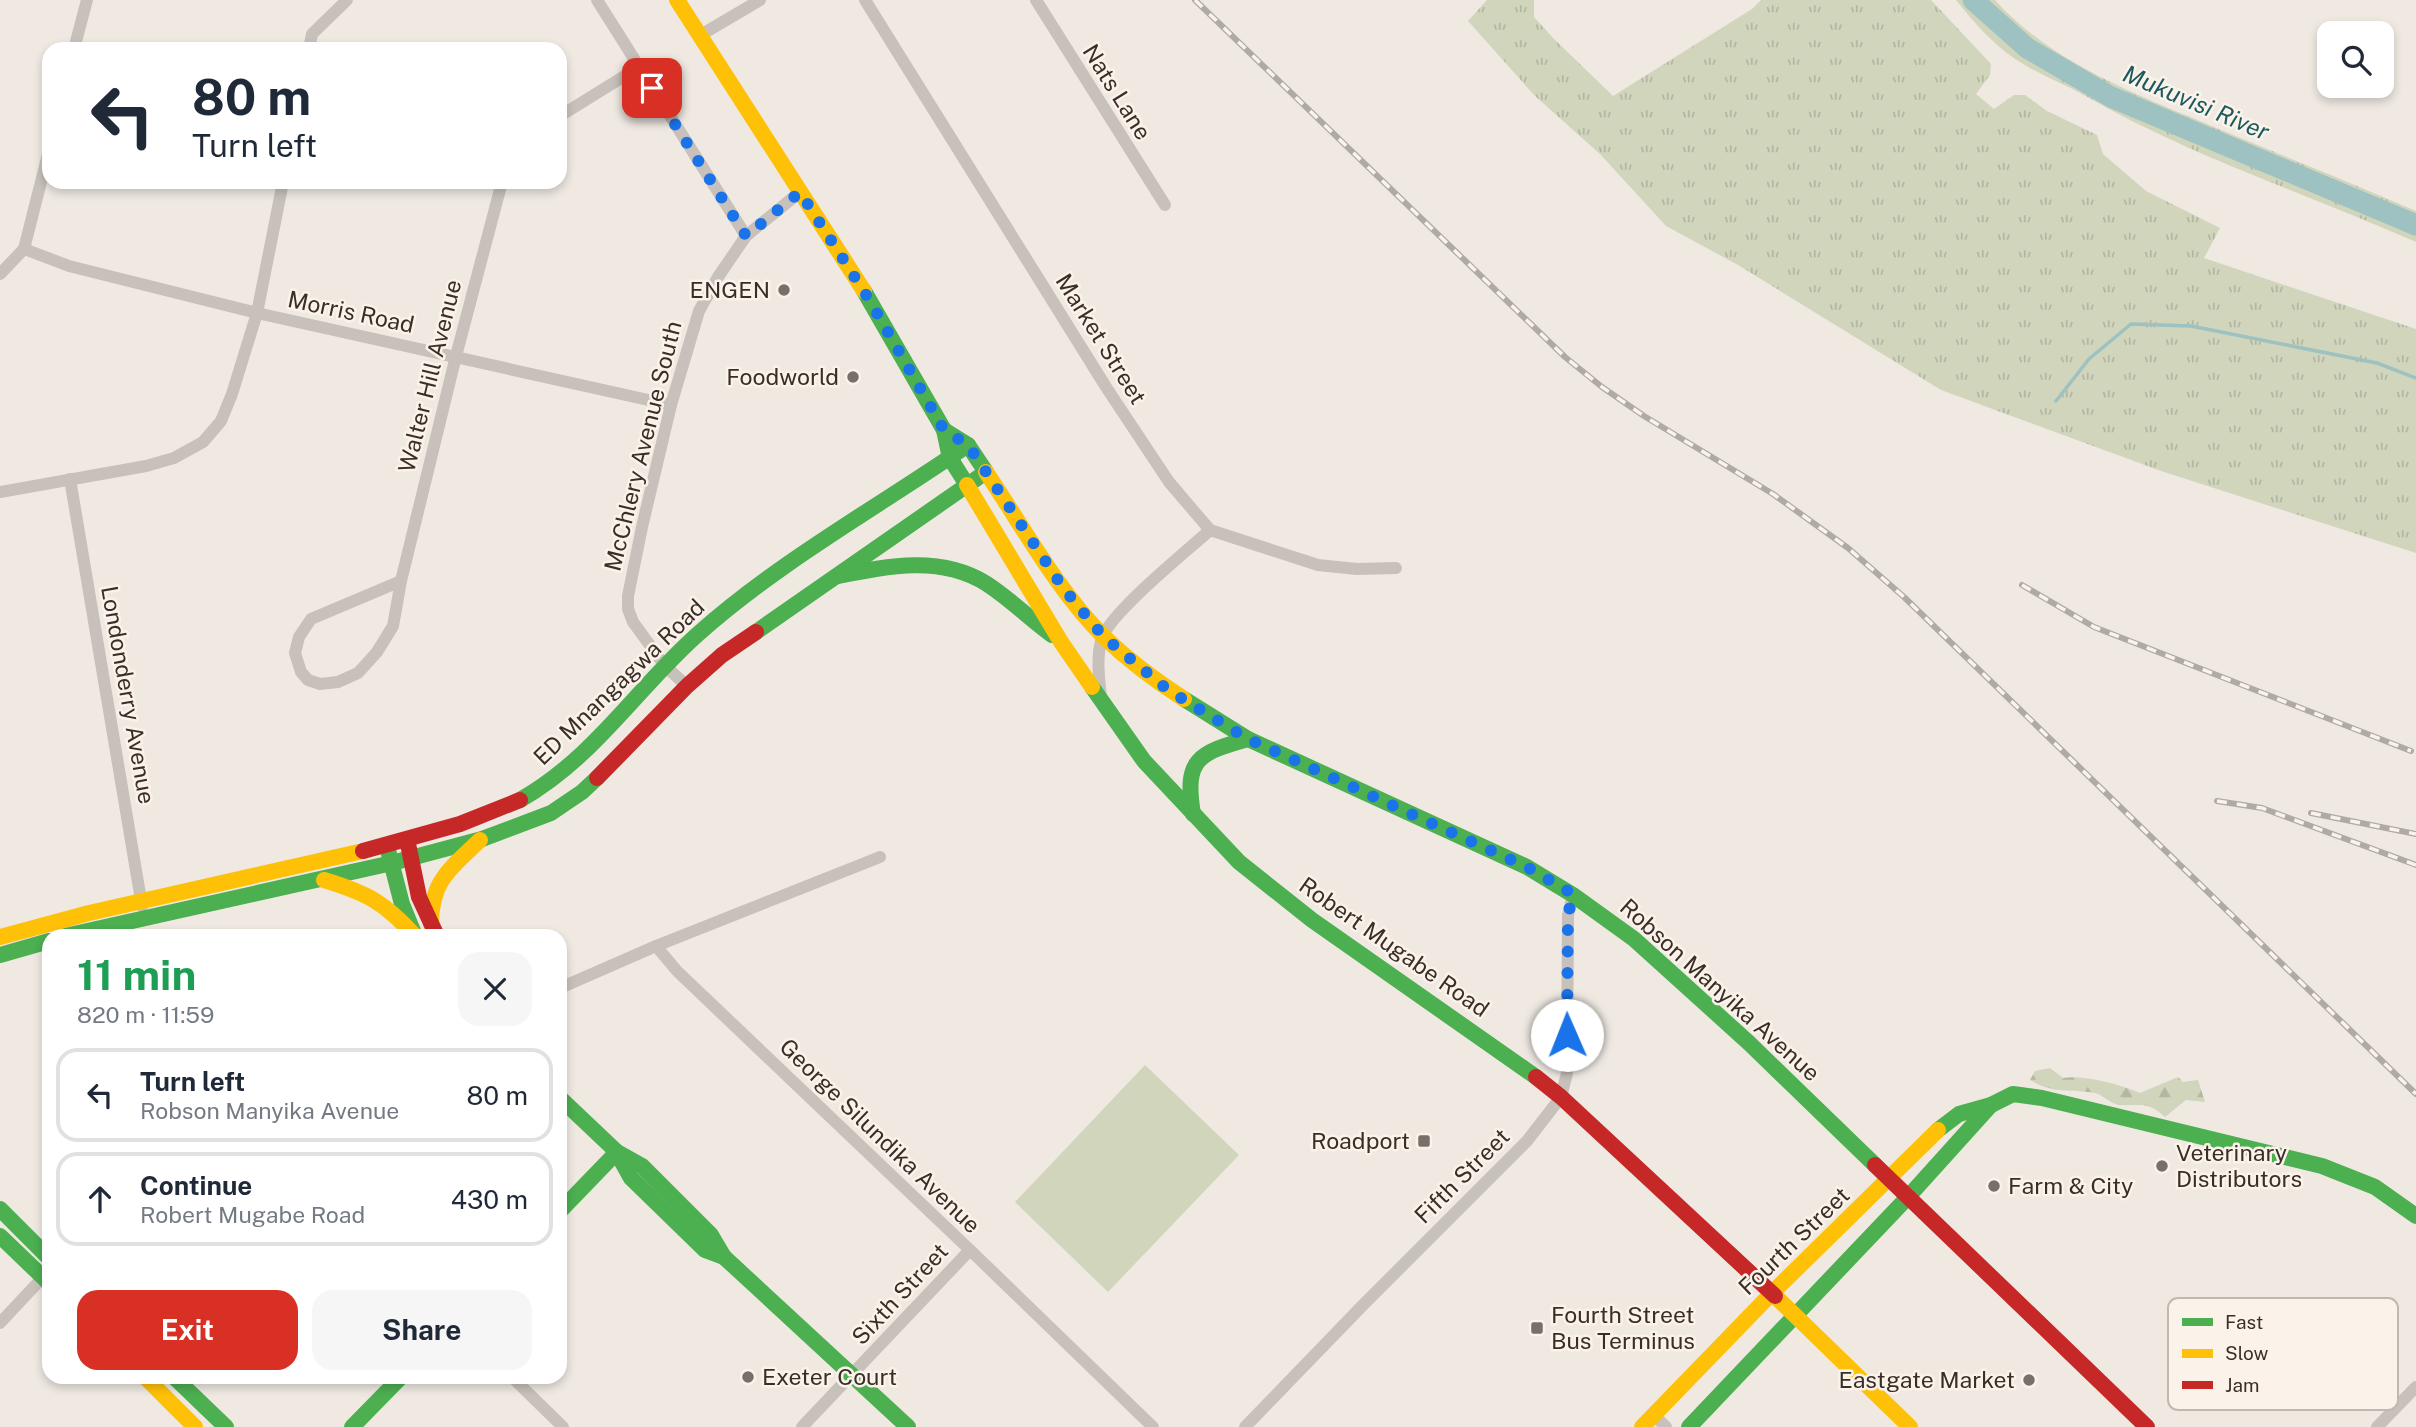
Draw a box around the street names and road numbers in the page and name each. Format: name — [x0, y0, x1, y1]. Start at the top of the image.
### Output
street label: Nats Lane — [1078, 39, 1157, 144]
street label: Market Street — [1051, 269, 1152, 409]
street label: Walter Hill Avenue — [393, 277, 467, 475]
street label: Morris Road — [285, 285, 417, 338]
street label: McChlery Avenue South — [598, 318, 687, 574]
street label: Londonderry Avenue — [96, 584, 161, 806]
street label: ED Mnangagwa Road — [528, 593, 710, 770]
street label: Robert Mugabe Road — [1294, 871, 1494, 1022]
street label: Robson Manyika Avenue — [1615, 893, 1826, 1086]
street label: George Silundika Avenue — [775, 1033, 986, 1238]
street label: Fifth Street — [1409, 1123, 1515, 1229]
street label: Fourth Street — [1733, 1181, 1855, 1300]
street label: Sixth Street — [846, 1237, 953, 1350]

